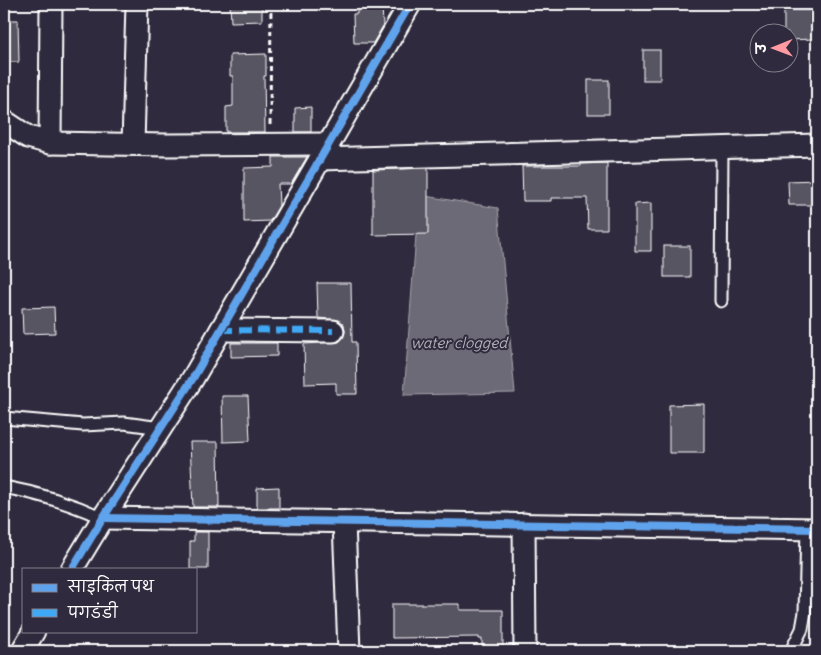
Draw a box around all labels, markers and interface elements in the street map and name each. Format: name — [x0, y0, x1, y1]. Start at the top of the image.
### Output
north arrow — [748, 22, 798, 72]
text: उ — [752, 42, 770, 55]
water label: water clogged — [411, 333, 509, 352]
legend — [22, 568, 198, 632]
text: साइकिल पथ — [67, 575, 155, 596]
text: पगडंडी — [67, 601, 118, 622]

